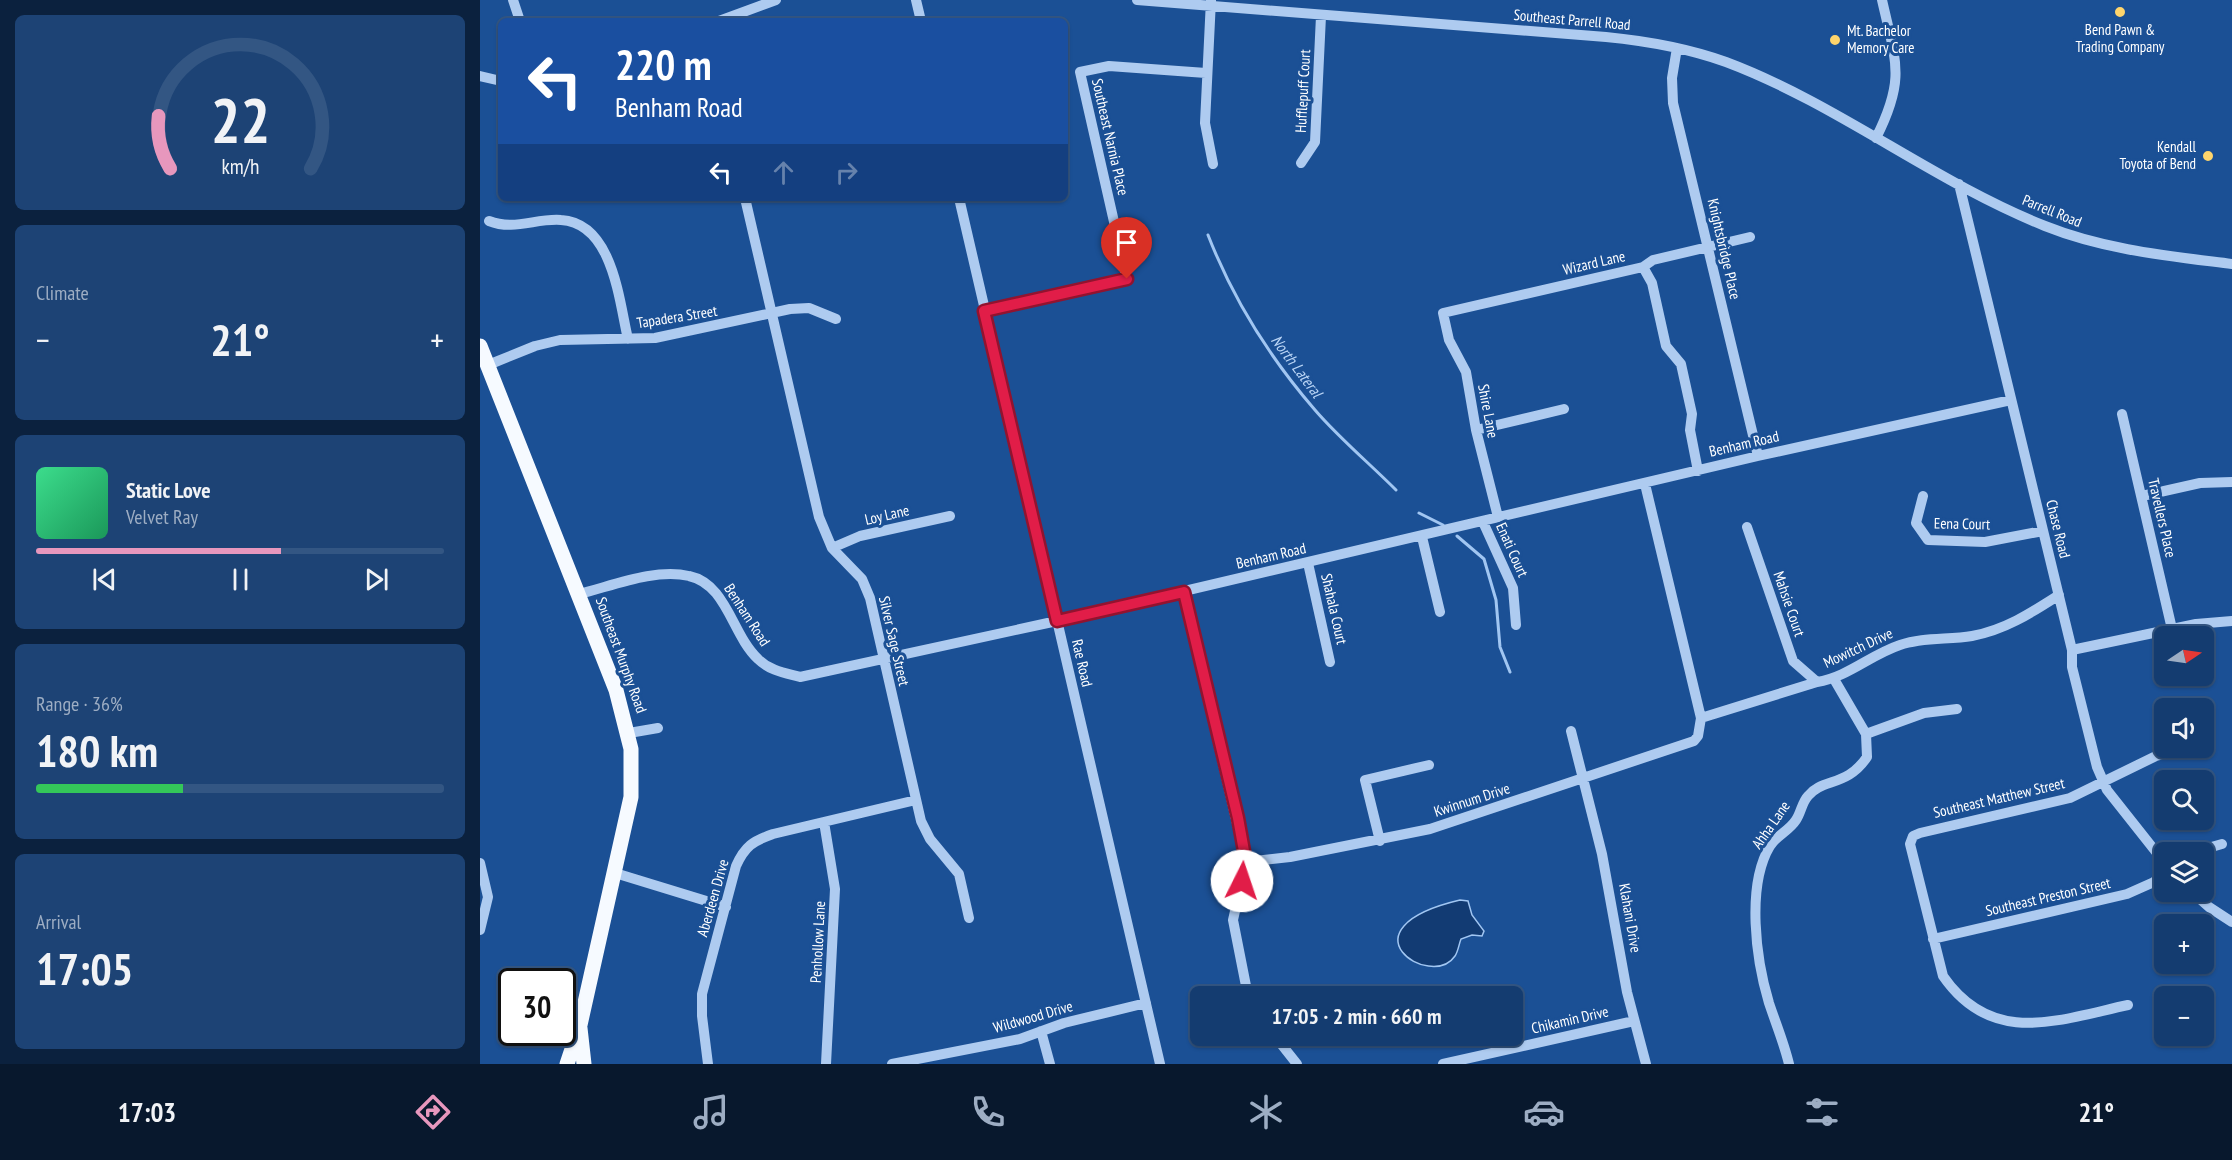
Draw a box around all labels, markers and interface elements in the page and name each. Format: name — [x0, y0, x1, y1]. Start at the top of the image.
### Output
street label: Southeast Parrell Road — [1513, 5, 1631, 34]
marker: Bend Pawn & Trading Company — [2113, 5, 2127, 19]
place label: Bend Pawn & Trading Company — [2076, 20, 2165, 56]
place label: Mt. Bachelor Memory Care — [1847, 21, 1914, 57]
marker: Mt. Bachelor Memory Care — [1828, 33, 1842, 47]
text: 220 m — [615, 37, 712, 92]
icon: left — [516, 42, 594, 120]
street label: Hufflepuff Court — [1291, 49, 1314, 133]
street label: Southeast Narnia Place — [1088, 77, 1133, 197]
text: 22 — [210, 80, 270, 161]
text: Benham Road — [615, 90, 743, 124]
place label: Kendall Toyota of Bend — [2119, 137, 2197, 173]
marker: Kendall Toyota of Bend — [2201, 149, 2215, 163]
text: km/h — [221, 153, 259, 181]
icon: left — [704, 156, 737, 189]
icon: ahead — [767, 156, 800, 189]
icon: right — [830, 156, 863, 189]
street label: Parrell Road — [2020, 190, 2085, 231]
street label: Knightsbridge Place — [1704, 197, 1745, 301]
pin — [1101, 217, 1152, 279]
icon: arrive — [1110, 226, 1143, 259]
street label: Wizard Lane — [1561, 246, 1627, 279]
text: Climate — [36, 280, 89, 306]
street label: Tapadera Street — [635, 301, 718, 332]
text: 21° — [210, 310, 270, 368]
text: − — [36, 318, 50, 361]
text: + — [430, 318, 444, 361]
water label: North Lateral — [1267, 331, 1328, 402]
street label: Shire Lane — [1474, 382, 1503, 439]
street label: Benham Road — [1707, 426, 1781, 461]
text: Static Love — [126, 476, 211, 504]
street label: Travellers Place — [2144, 476, 2181, 559]
street label: Chase Road — [2042, 498, 2075, 560]
street label: Loy Lane — [863, 500, 911, 529]
text: Velvet Ray — [126, 504, 198, 530]
street label: Eena Court — [1934, 514, 1990, 533]
street label: Enati Court — [1492, 520, 1533, 580]
street label: Benham Road — [1234, 538, 1308, 573]
icon: previous — [88, 563, 121, 596]
icon: pause — [224, 563, 257, 596]
icon: next — [360, 563, 393, 596]
street label: Mahsie Court — [1769, 569, 1810, 639]
street label: Shahala Court — [1317, 572, 1352, 646]
street label: Benham Road — [720, 580, 775, 650]
street label: Southeast Murphy Road — [592, 594, 651, 715]
street label: Silver Sage Street — [875, 594, 914, 688]
street label: Mowitch Drive — [1820, 623, 1896, 672]
north arrow — [2154, 626, 2214, 686]
map controls — [2154, 626, 2214, 1046]
street label: Rae Road — [1068, 637, 1097, 688]
text: Range · 36% — [36, 691, 123, 717]
button: sound — [2154, 698, 2214, 758]
text: 180 km — [36, 721, 158, 779]
button: search — [2154, 770, 2214, 830]
street label: Southeast Matthew Street — [1931, 773, 2066, 822]
street label: Kwinnum Drive — [1431, 778, 1512, 821]
street label: Ahha Lane — [1747, 797, 1794, 852]
button: layers — [2154, 842, 2214, 902]
position arrow — [1210, 849, 1274, 913]
street label: Aberdeen Drive — [692, 857, 733, 939]
street label: Southeast Preston Street — [1984, 873, 2112, 920]
street label: Klahani Drive — [1615, 882, 1646, 954]
street label: Penhollow Lane — [806, 900, 829, 983]
text: Arrival — [36, 909, 81, 935]
button: + — [2154, 914, 2214, 974]
text: 17:05 — [36, 939, 133, 997]
speed limit sign: 30 — [498, 968, 576, 1046]
button: − — [2154, 986, 2214, 1046]
street label: Wildwood Drive — [991, 996, 1075, 1037]
street label: Chikamin Drive — [1529, 1001, 1610, 1038]
text: 17:05 · 2 min · 660 m — [1271, 1002, 1442, 1030]
icon: directions — [412, 1091, 454, 1133]
icon: music — [690, 1091, 732, 1133]
icon: phone — [967, 1091, 1009, 1133]
icon: climate — [1245, 1091, 1287, 1133]
icon: car — [1523, 1091, 1565, 1133]
icon: filters — [1801, 1091, 1843, 1133]
text: 17:03 — [118, 1095, 176, 1129]
text: 21° — [2078, 1095, 2114, 1129]

